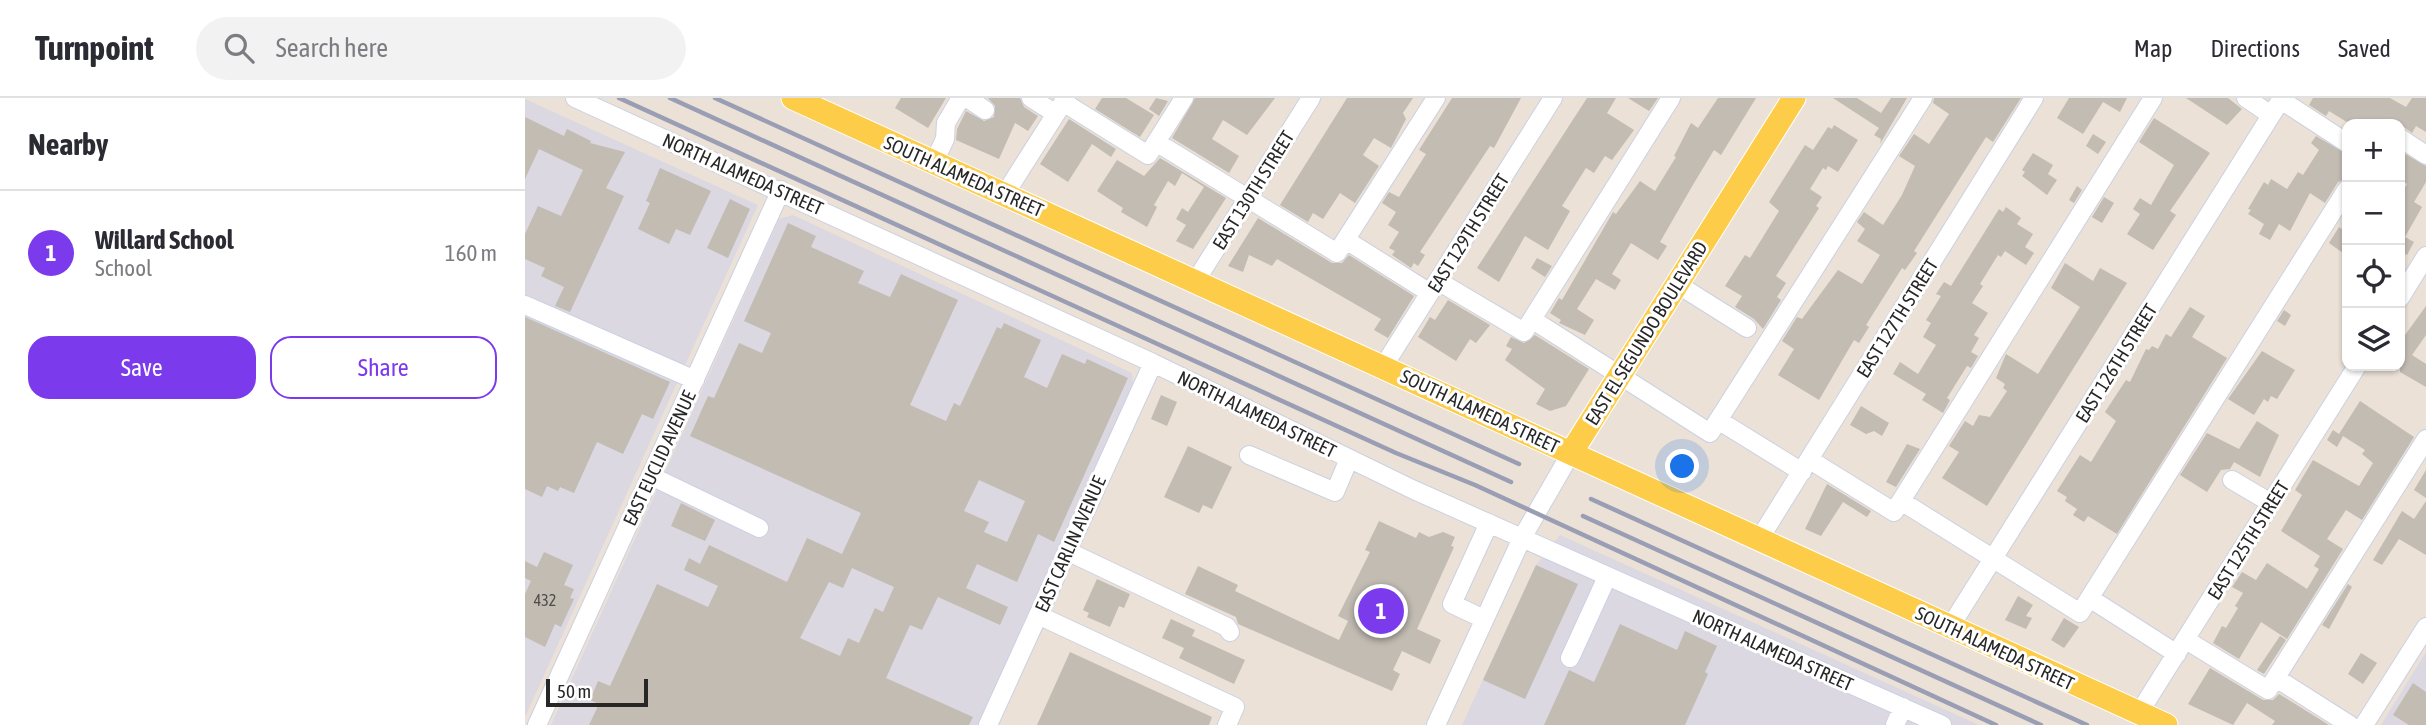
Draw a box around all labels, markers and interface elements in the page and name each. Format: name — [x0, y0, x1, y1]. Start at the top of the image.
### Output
search box — [196, 17, 686, 80]
text: Turnpoint — [35, 29, 154, 67]
icon: search — [220, 29, 258, 67]
text: Search here — [276, 33, 388, 63]
text: Map — [2134, 35, 2172, 62]
text: Directions — [2210, 35, 2300, 62]
text: Saved — [2338, 35, 2391, 62]
map controls — [2342, 119, 2405, 371]
button: + — [2342, 119, 2405, 182]
street label: EAST 130TH STREET — [1208, 126, 1299, 253]
text: Nearby — [28, 127, 108, 161]
street label: NORTH ALAMEDA STREET — [659, 129, 827, 220]
street label: SOUTH ALAMEDA STREET — [881, 131, 1048, 221]
street label: EAST 129TH STREET — [1423, 169, 1514, 296]
button: − — [2342, 182, 2405, 245]
text: Willard School — [95, 225, 234, 255]
street label: EAST EL SEGUNDO BOULEVARD — [1580, 237, 1712, 429]
text: 1 — [46, 240, 56, 266]
text: 160 m — [445, 240, 497, 266]
button: locate — [2342, 245, 2405, 308]
street label: EAST 127TH STREET — [1852, 254, 1943, 381]
text: School — [95, 255, 152, 281]
street label: EAST 126TH STREET — [2071, 299, 2162, 426]
button: layers — [2342, 308, 2405, 371]
button: Save — [28, 336, 256, 399]
button: Share — [270, 336, 497, 399]
street label: SOUTH ALAMEDA STREET — [1397, 365, 1563, 458]
street label: NORTH ALAMEDA STREET — [1174, 366, 1340, 462]
street label: EAST EUCLID AVENUE — [618, 387, 700, 529]
your location — [1665, 449, 1699, 483]
street label: EAST CARLIN AVENUE — [1030, 473, 1110, 615]
street label: EAST 125TH STREET — [2203, 476, 2294, 603]
pin: 1 — [1358, 585, 1404, 637]
house number: 432 — [534, 591, 556, 609]
street label: SOUTH ALAMEDA STREET — [1912, 602, 2078, 695]
street label: NORTH ALAMEDA STREET — [1689, 605, 1857, 696]
scale bar — [546, 676, 647, 708]
text: 50 m — [557, 680, 591, 702]

